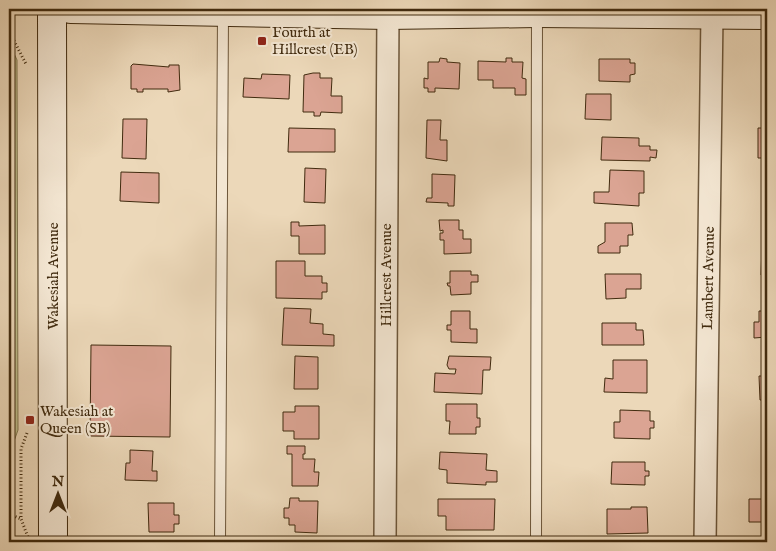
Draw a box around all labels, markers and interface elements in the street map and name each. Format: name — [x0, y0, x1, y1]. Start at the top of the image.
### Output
place label: Fourth at Hillcrest (EB) — [272, 23, 358, 59]
marker: Fourth at Hillcrest (EB) — [256, 35, 268, 47]
street label: Wakesiah Avenue — [44, 222, 63, 330]
street label: Hillcrest Avenue — [377, 223, 396, 327]
street label: Lambert Avenue — [698, 226, 719, 330]
place label: Wakesiah at Queen (SB) — [40, 402, 113, 438]
marker: Wakesiah at Queen (SB) — [24, 414, 36, 426]
north arrow — [32, 468, 82, 518]
text: N — [51, 473, 64, 491]

